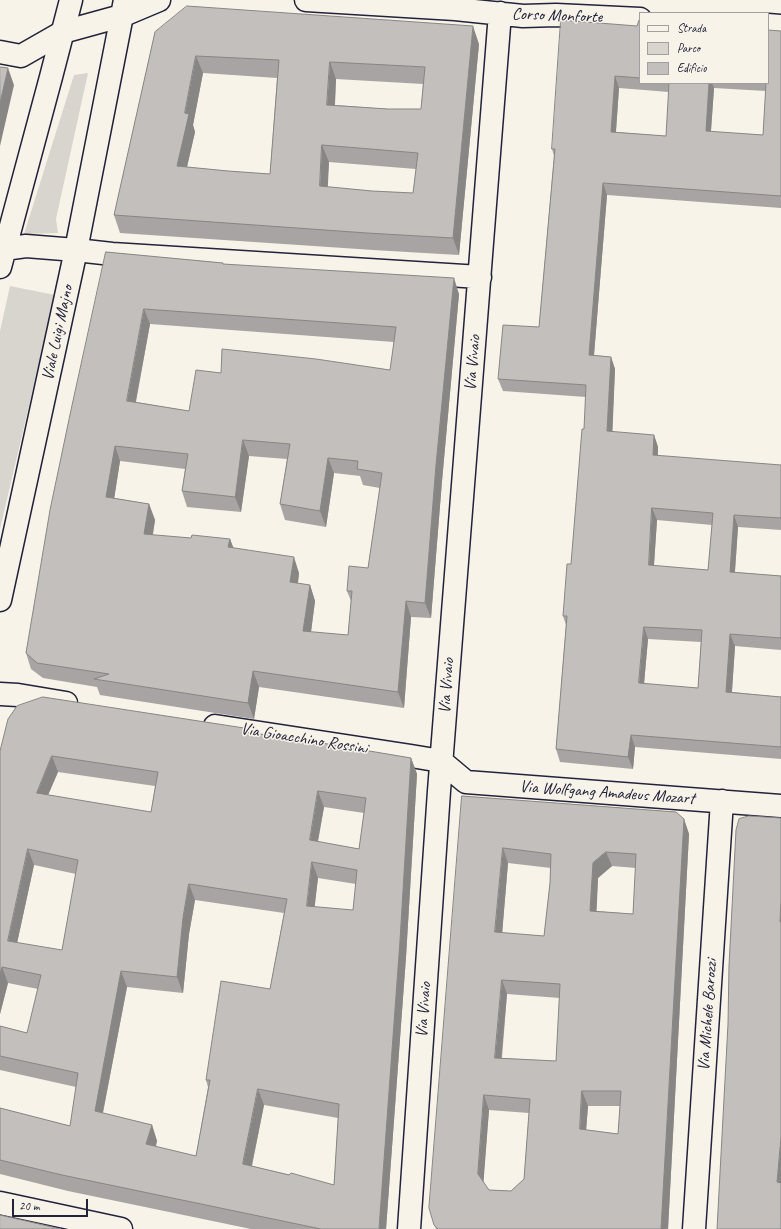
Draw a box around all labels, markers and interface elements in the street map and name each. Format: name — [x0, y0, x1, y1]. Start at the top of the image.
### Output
street label: Corso Monforte — [512, 4, 602, 28]
legend — [639, 12, 769, 84]
text: Strada — [677, 20, 706, 36]
text: Parco — [677, 40, 700, 56]
text: Edificio — [677, 60, 707, 76]
street label: Viale Luigi Majno — [38, 283, 78, 383]
street label: Via Vivaio — [460, 334, 486, 392]
street label: Via Vivaio — [435, 657, 459, 715]
street label: Via Gioacchino Rossini — [239, 719, 369, 759]
street label: Via Wolfgang Amadeus Mozart — [519, 777, 695, 809]
street label: Via Michele Barozzi — [694, 958, 722, 1072]
street label: Via Vivaio — [412, 981, 436, 1039]
scale bar — [14, 1191, 90, 1217]
text: 20 m — [19, 1198, 39, 1214]

